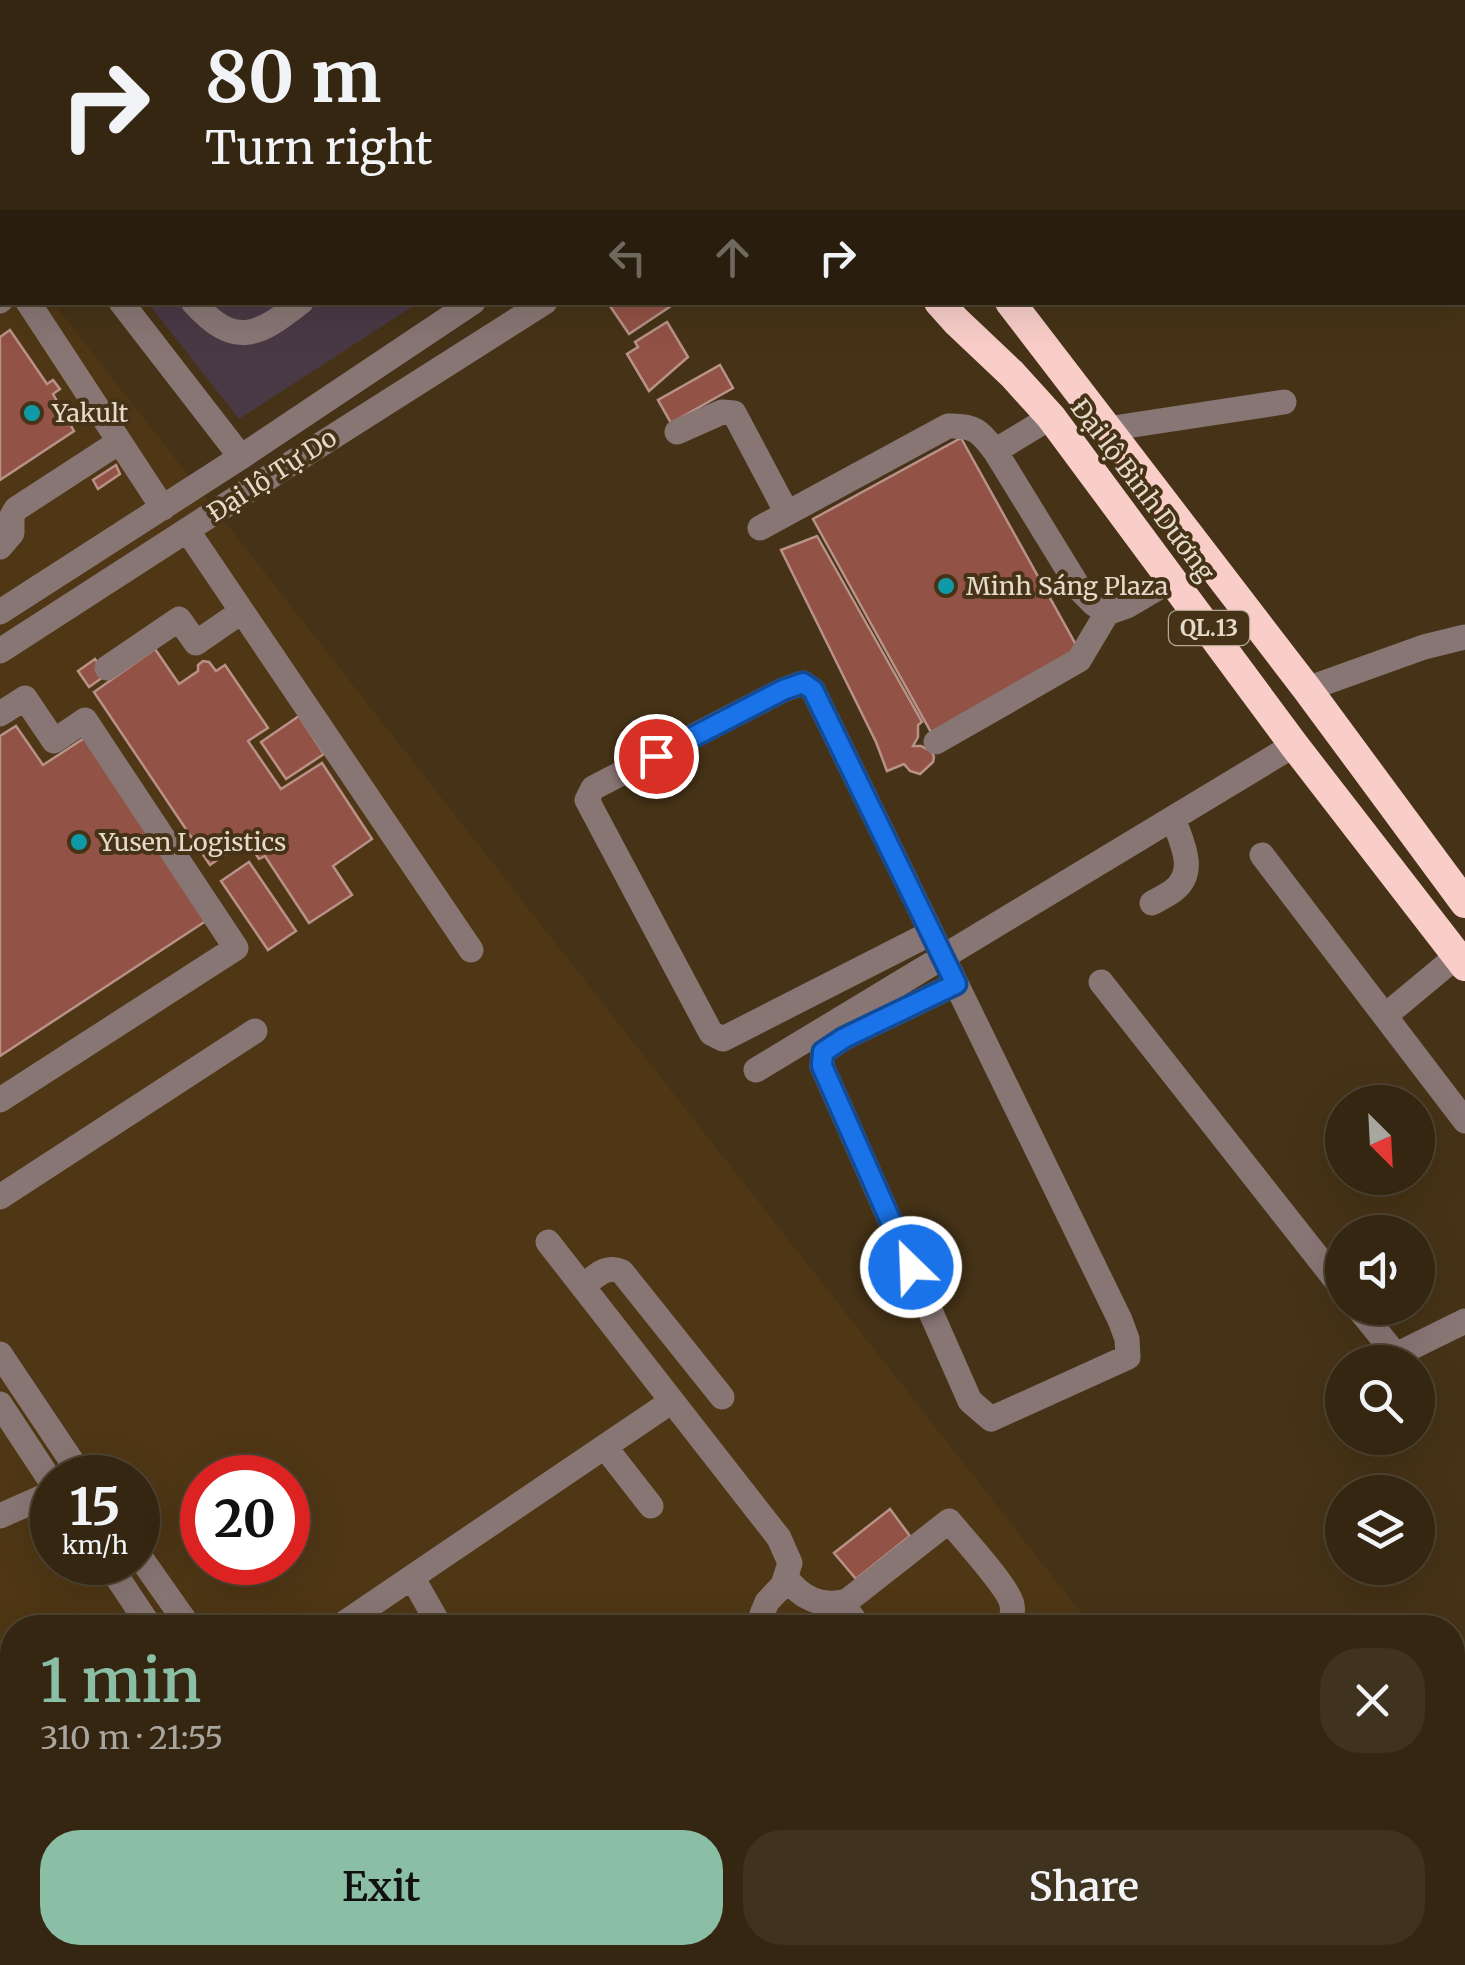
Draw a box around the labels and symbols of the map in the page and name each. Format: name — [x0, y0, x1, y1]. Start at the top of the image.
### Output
street label: Đại lộ Bình Dương — [1064, 393, 1222, 587]
place label: Yakult — [51, 397, 129, 429]
marker: Yakult — [21, 402, 43, 424]
street label: Đại lộ Tự Do — [201, 421, 343, 529]
place label: Minh Sáng Plaza — [966, 570, 1168, 602]
marker: Minh Sáng Plaza — [935, 575, 957, 597]
road number: QL.13 — [1169, 611, 1249, 645]
pin — [614, 714, 699, 799]
place label: Yusen Logistics — [98, 826, 286, 858]
marker: Yusen Logistics — [68, 831, 90, 853]
north arrow — [1325, 1085, 1435, 1195]
position arrow — [859, 1215, 963, 1319]
speed limit sign: 20 — [180, 1455, 310, 1585]

